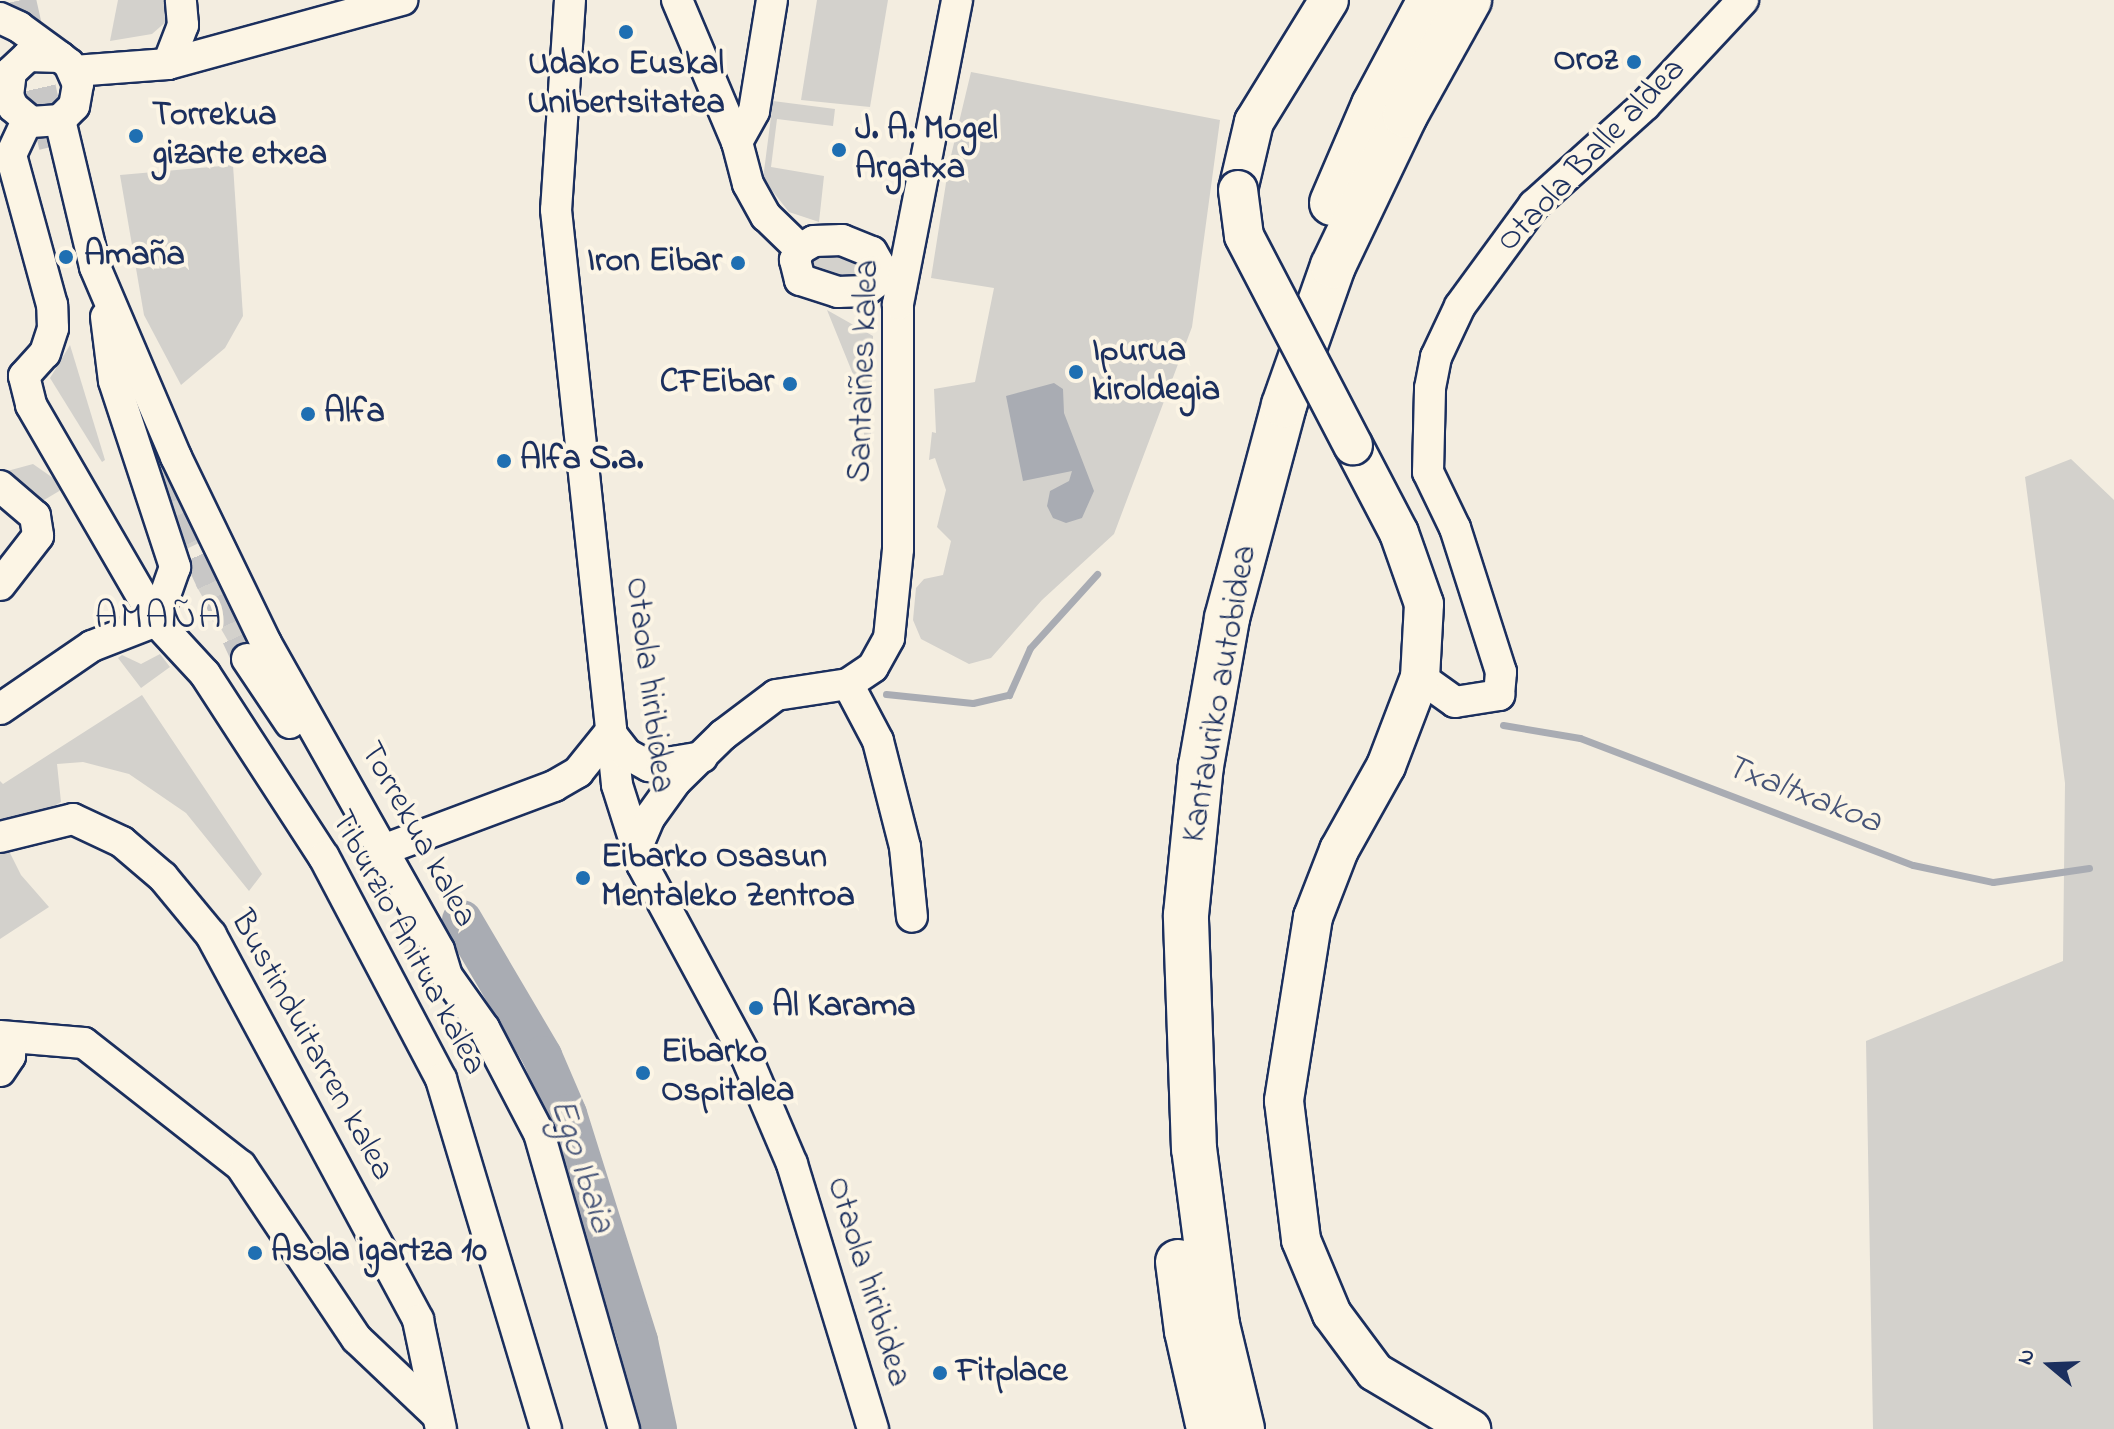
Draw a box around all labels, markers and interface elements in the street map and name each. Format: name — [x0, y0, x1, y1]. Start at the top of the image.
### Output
marker: Udako Euskal Unibertsitatea — [617, 23, 635, 41]
place label: Oroz — [1553, 42, 1618, 82]
place label: Udako Euskal Unibertsitatea — [527, 45, 725, 124]
street label: Otaola Balle aldea — [1489, 50, 1695, 262]
marker: Oroz — [1625, 53, 1643, 71]
place label: Torrekua gizarte etxea — [152, 96, 327, 176]
place label: J. A. Mogel Argatxa — [855, 110, 998, 190]
marker: Torrekua gizarte etxea — [127, 127, 145, 145]
marker: J. A. Mogel Argatxa — [830, 141, 848, 159]
place label: Amaña — [84, 237, 185, 277]
place label: Iron Eibar — [587, 243, 722, 283]
marker: Amaña — [55, 246, 77, 268]
marker: Iron Eibar — [729, 254, 747, 272]
street label: Santaiñes kalea — [841, 259, 889, 483]
place label: Ipurua kiroldegia — [1092, 332, 1220, 412]
marker: Ipurua kiroldegia — [1067, 363, 1085, 381]
place label: CFEibar — [660, 364, 774, 404]
marker: CFEibar — [781, 375, 799, 393]
place label: Alfa — [324, 394, 385, 434]
marker: Alfa — [299, 405, 317, 423]
place label: Alfa S.a. — [520, 441, 643, 481]
marker: Alfa S.a. — [495, 452, 513, 470]
street label: Kantauriko autobidea — [1175, 542, 1267, 846]
street label: Otaola hiribidea — [615, 575, 681, 795]
district label: AMAÑA — [95, 596, 223, 642]
street label: Torrekua kalea — [349, 735, 485, 935]
water label: Txaltxakoa — [1719, 745, 1887, 845]
street label: Tiburzio Anitua kalea — [320, 804, 494, 1082]
place label: Eibarko Osasun Mentaleko Zentroa — [601, 838, 855, 918]
marker: Eibarko Osasun Mentaleko Zentroa — [572, 867, 594, 889]
street label: Bustinduitarren kalea — [220, 904, 402, 1188]
place label: Al Karama — [772, 988, 916, 1028]
marker: Al Karama — [747, 999, 765, 1017]
place label: Eibarko Ospitalea — [661, 1033, 794, 1112]
marker: Eibarko Ospitalea — [632, 1062, 654, 1084]
water label: Ego Ibaia — [539, 1093, 623, 1239]
street label: Otaola hiribidea — [816, 1172, 918, 1392]
place label: Asola igartza 10 — [271, 1233, 487, 1273]
marker: Asola igartza 10 — [246, 1244, 264, 1262]
north arrow — [2010, 1325, 2090, 1405]
text: N — [2010, 1345, 2045, 1369]
place label: Fitplace — [956, 1353, 1067, 1393]
marker: Fitplace — [931, 1364, 949, 1382]

